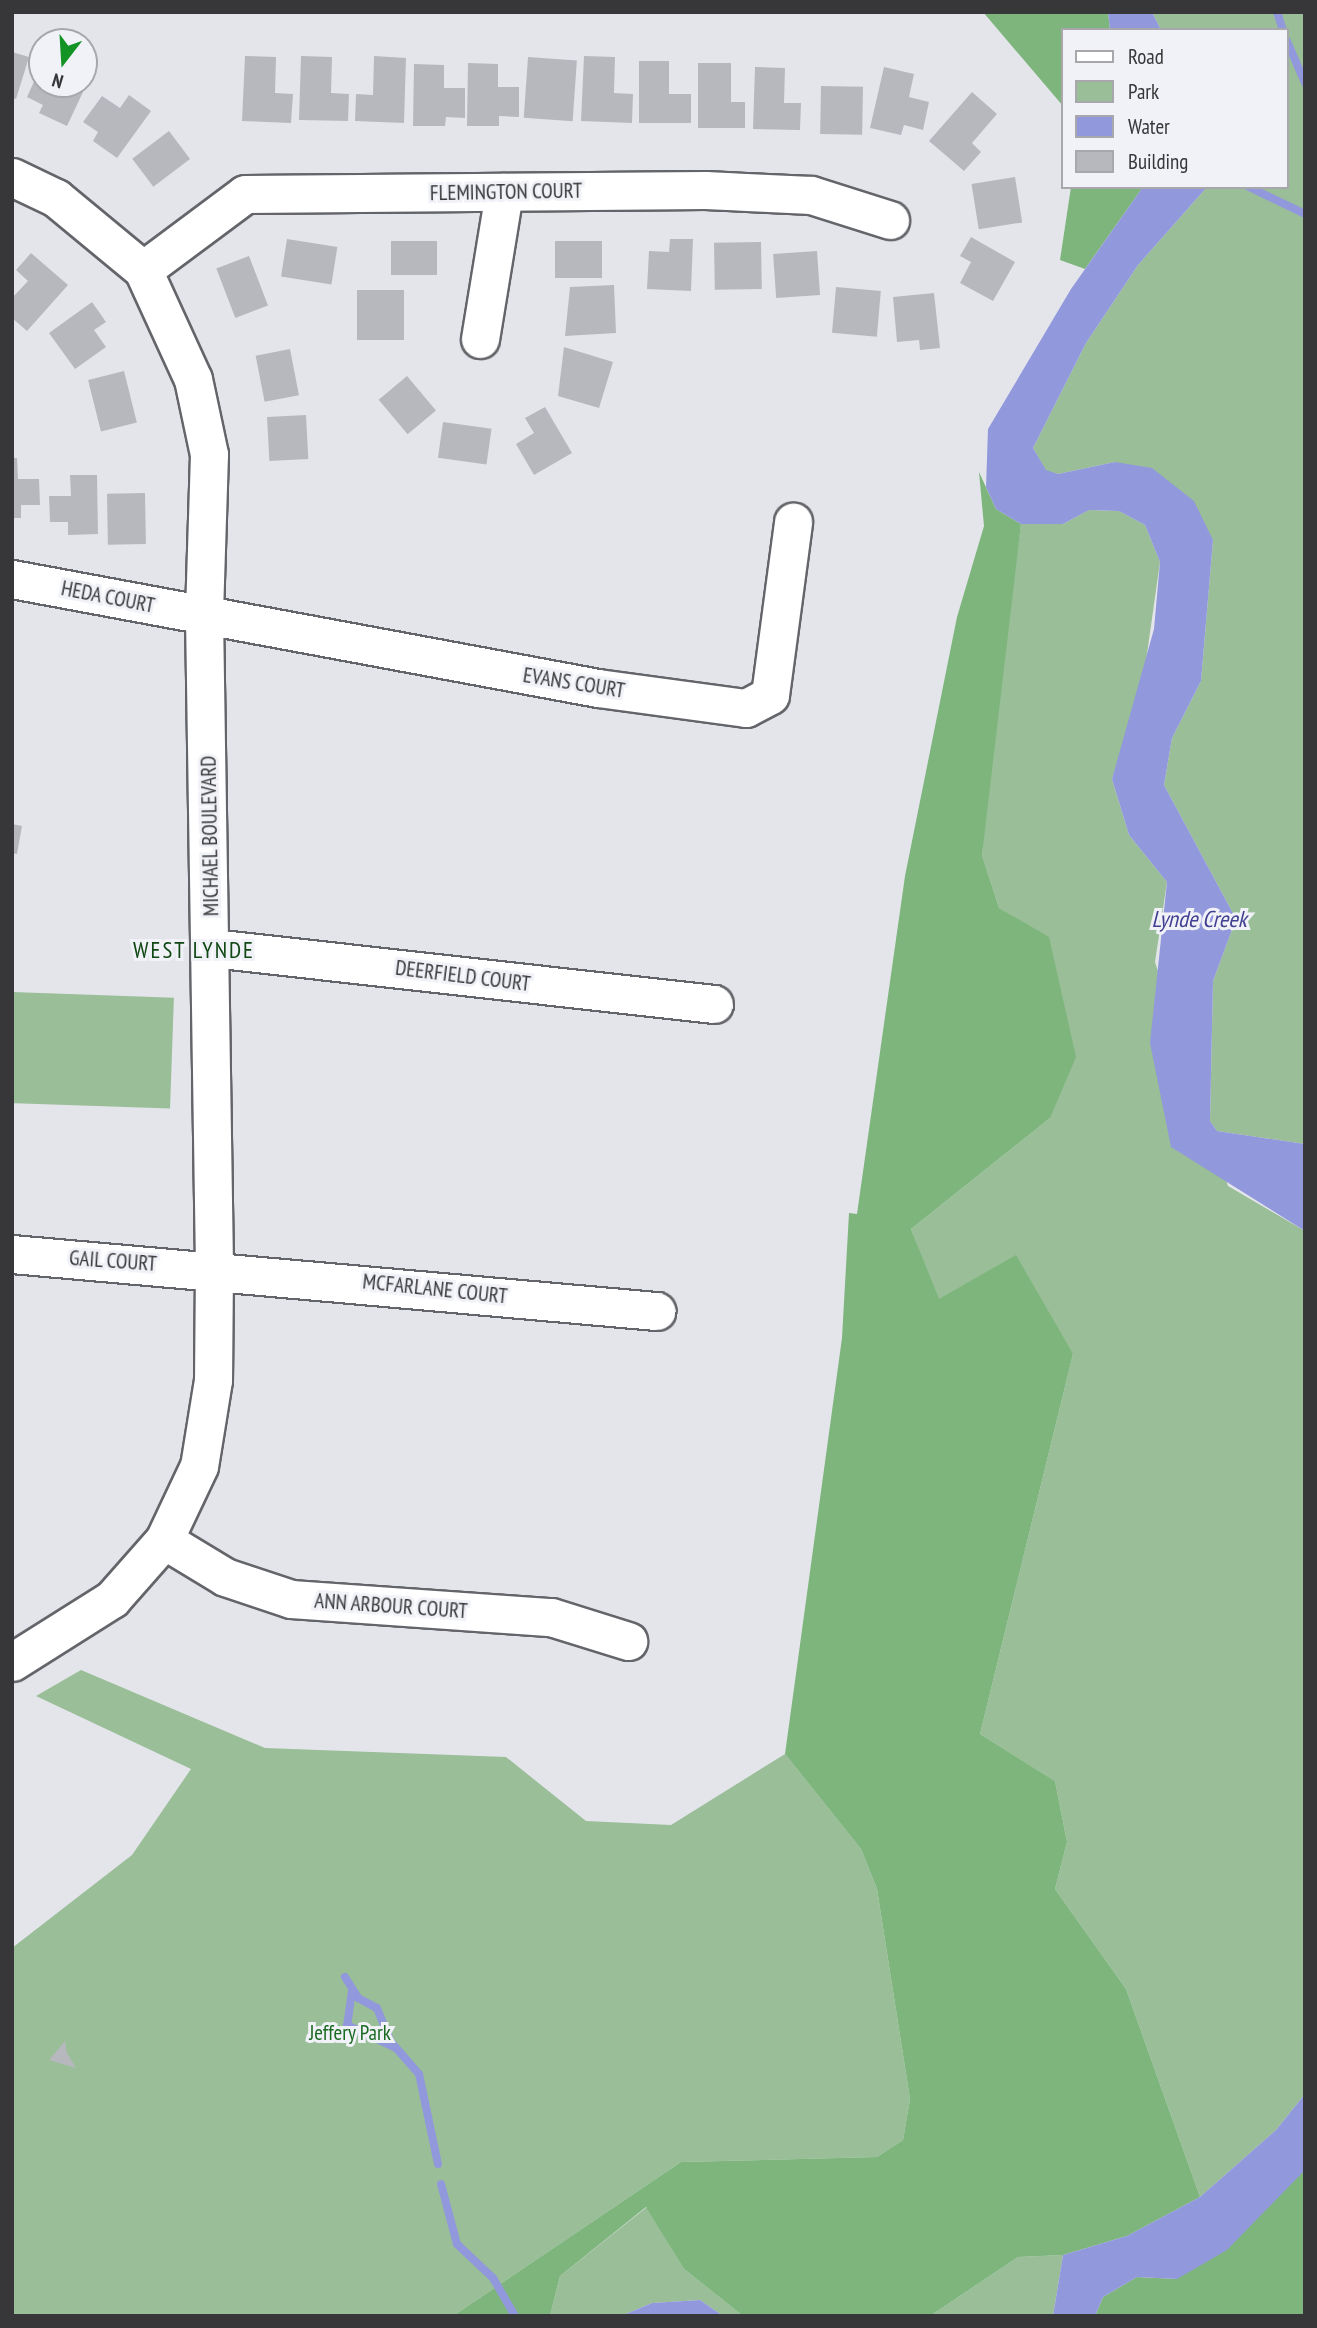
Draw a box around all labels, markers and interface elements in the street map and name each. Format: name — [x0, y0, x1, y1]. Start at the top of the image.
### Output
north arrow — [28, 28, 98, 98]
legend — [1062, 28, 1289, 189]
text: Road — [1128, 43, 1164, 70]
text: N — [49, 68, 66, 94]
text: Park — [1128, 78, 1159, 105]
text: Water — [1128, 113, 1170, 140]
text: Building — [1128, 148, 1188, 175]
street label: FLEMINGTON COURT — [430, 178, 582, 206]
street label: HEDA COURT — [59, 576, 157, 618]
street label: EVANS COURT — [521, 663, 627, 703]
street label: MICHAEL BOULEVARD — [196, 755, 224, 917]
water label: Lynde Creek — [1151, 905, 1247, 933]
district label: WEST LYNDE — [134, 936, 254, 964]
street label: DEERFIELD COURT — [394, 955, 532, 997]
street label: GAIL COURT — [68, 1245, 158, 1277]
street label: MCFARLANE COURT — [361, 1269, 509, 1309]
street label: ANN ARBOUR COURT — [313, 1588, 469, 1624]
park label: Jeffery Park — [309, 2020, 391, 2046]

